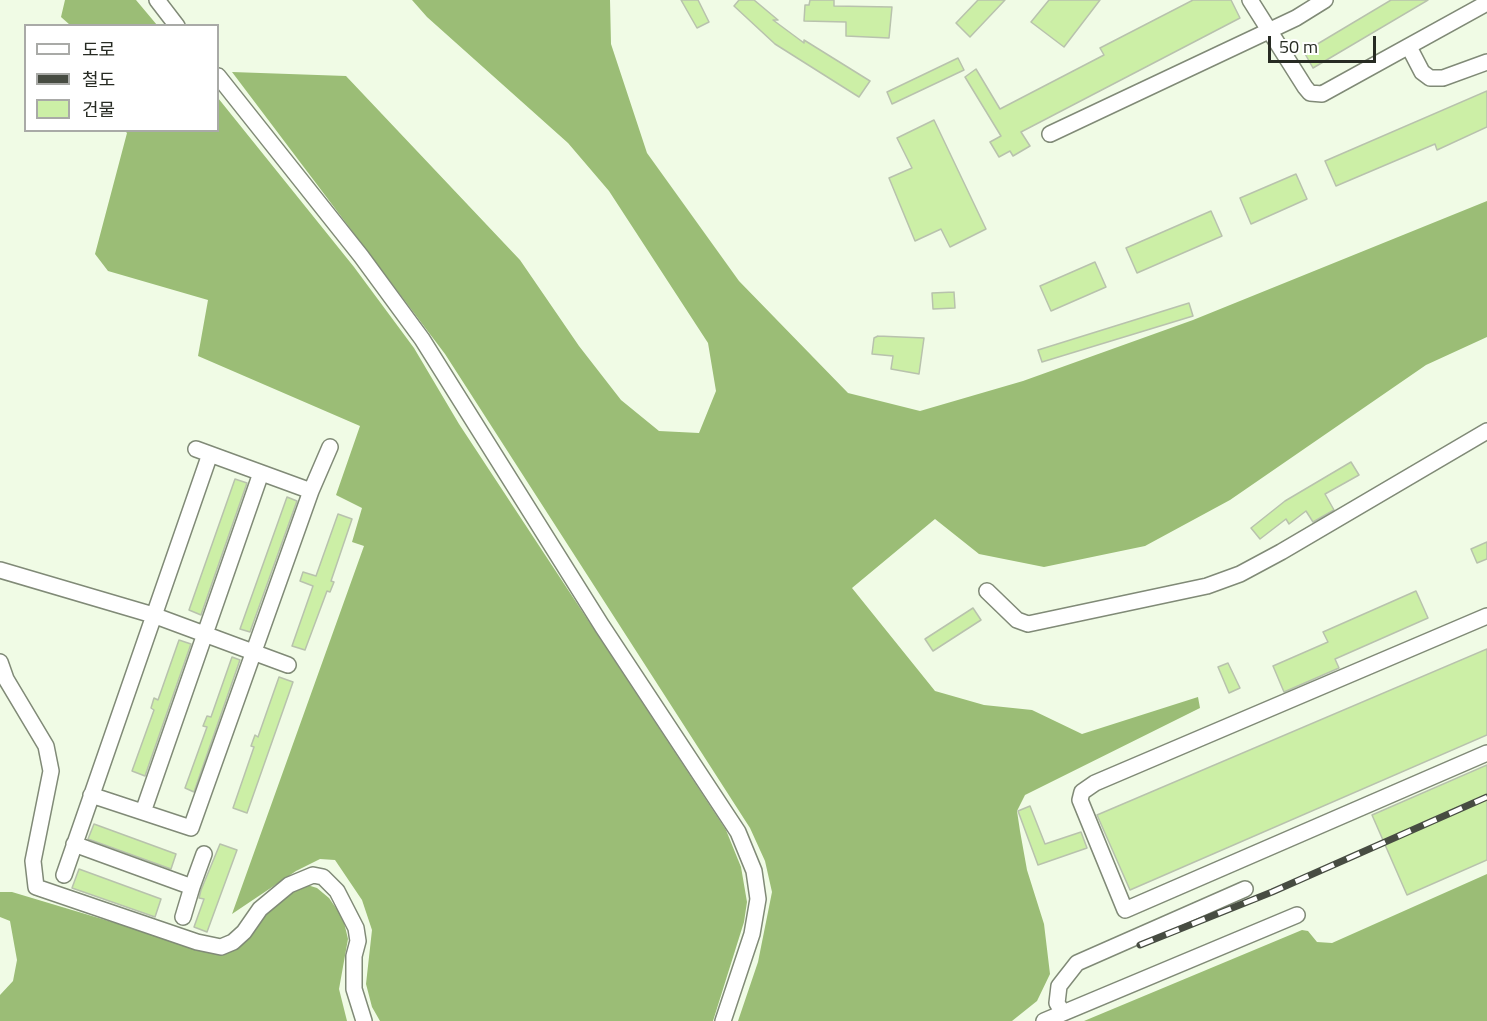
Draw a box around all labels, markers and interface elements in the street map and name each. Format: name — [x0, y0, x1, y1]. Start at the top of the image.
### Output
legend — [24, 24, 219, 132]
scale bar — [1271, 24, 1379, 62]
text: 50 m — [1279, 33, 1318, 60]
text: 도로 — [82, 36, 115, 63]
text: 철도 — [82, 66, 115, 93]
text: 건물 — [82, 96, 115, 123]

